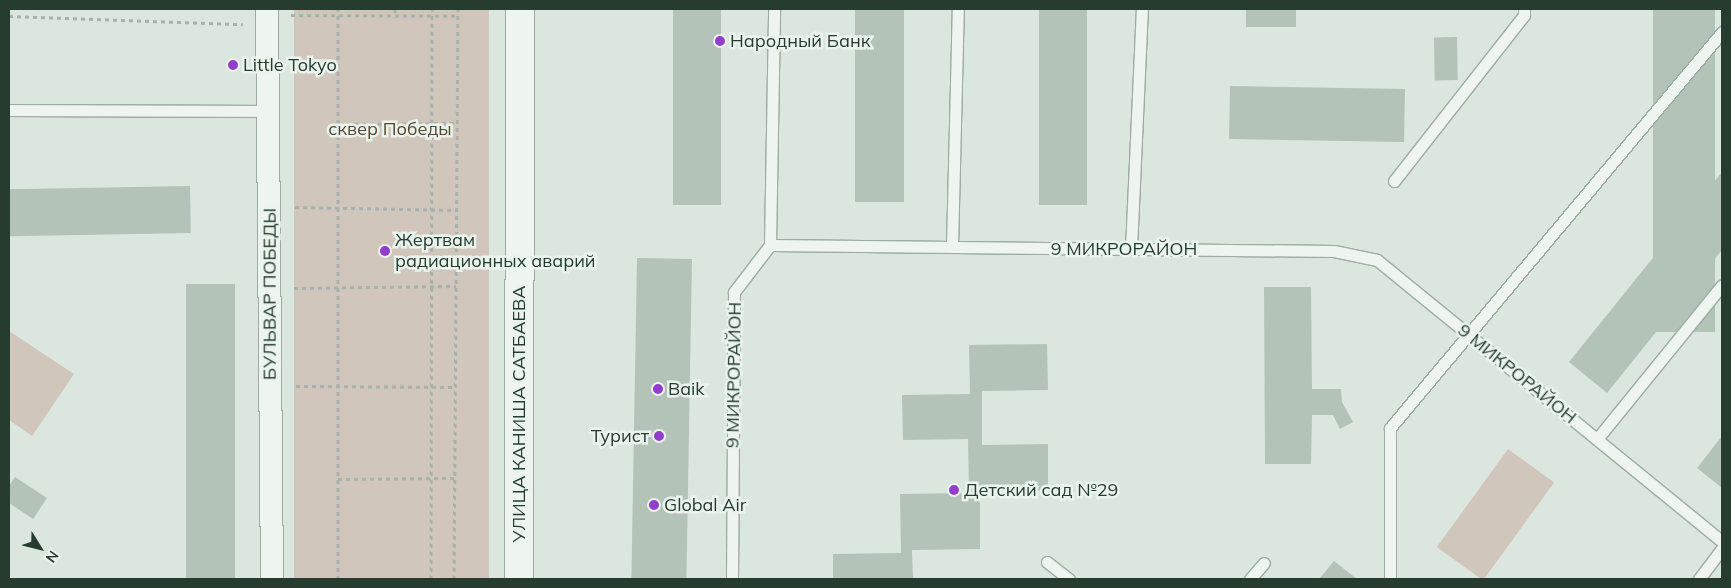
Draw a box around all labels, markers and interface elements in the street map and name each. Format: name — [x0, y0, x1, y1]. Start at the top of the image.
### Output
place label: Народный Банк — [730, 30, 870, 52]
marker: Народный Банк — [714, 35, 726, 47]
place label: Little Tokyo — [243, 54, 337, 76]
marker: Little Tokyo — [227, 59, 239, 71]
park label: сквер Победы — [328, 118, 452, 140]
street label: БУЛЬВАР ПОБЕДЫ — [259, 208, 281, 380]
place label: Жертвам радиационных аварий — [395, 230, 596, 272]
street label: 9 МИКРОРАЙОН — [1051, 238, 1197, 260]
marker: Жертвам радиационных аварий — [379, 245, 391, 257]
street label: УЛИЦА КАНИША САТБАЕВА — [508, 286, 530, 542]
street label: 9 МИКРОРАЙОН — [722, 302, 746, 448]
street label: 9 МИКРОРАЙОН — [1453, 320, 1581, 428]
place label: Baik — [668, 378, 705, 400]
marker: Baik — [652, 383, 664, 395]
place label: Турист — [591, 425, 649, 447]
marker: Турист — [653, 430, 665, 442]
place label: Детский сад №29 — [964, 479, 1118, 501]
marker: Детский сад №29 — [948, 484, 960, 496]
place label: Global Air — [664, 494, 746, 516]
marker: Global Air — [648, 499, 660, 511]
north arrow — [15, 523, 65, 573]
text: N — [42, 547, 63, 566]

